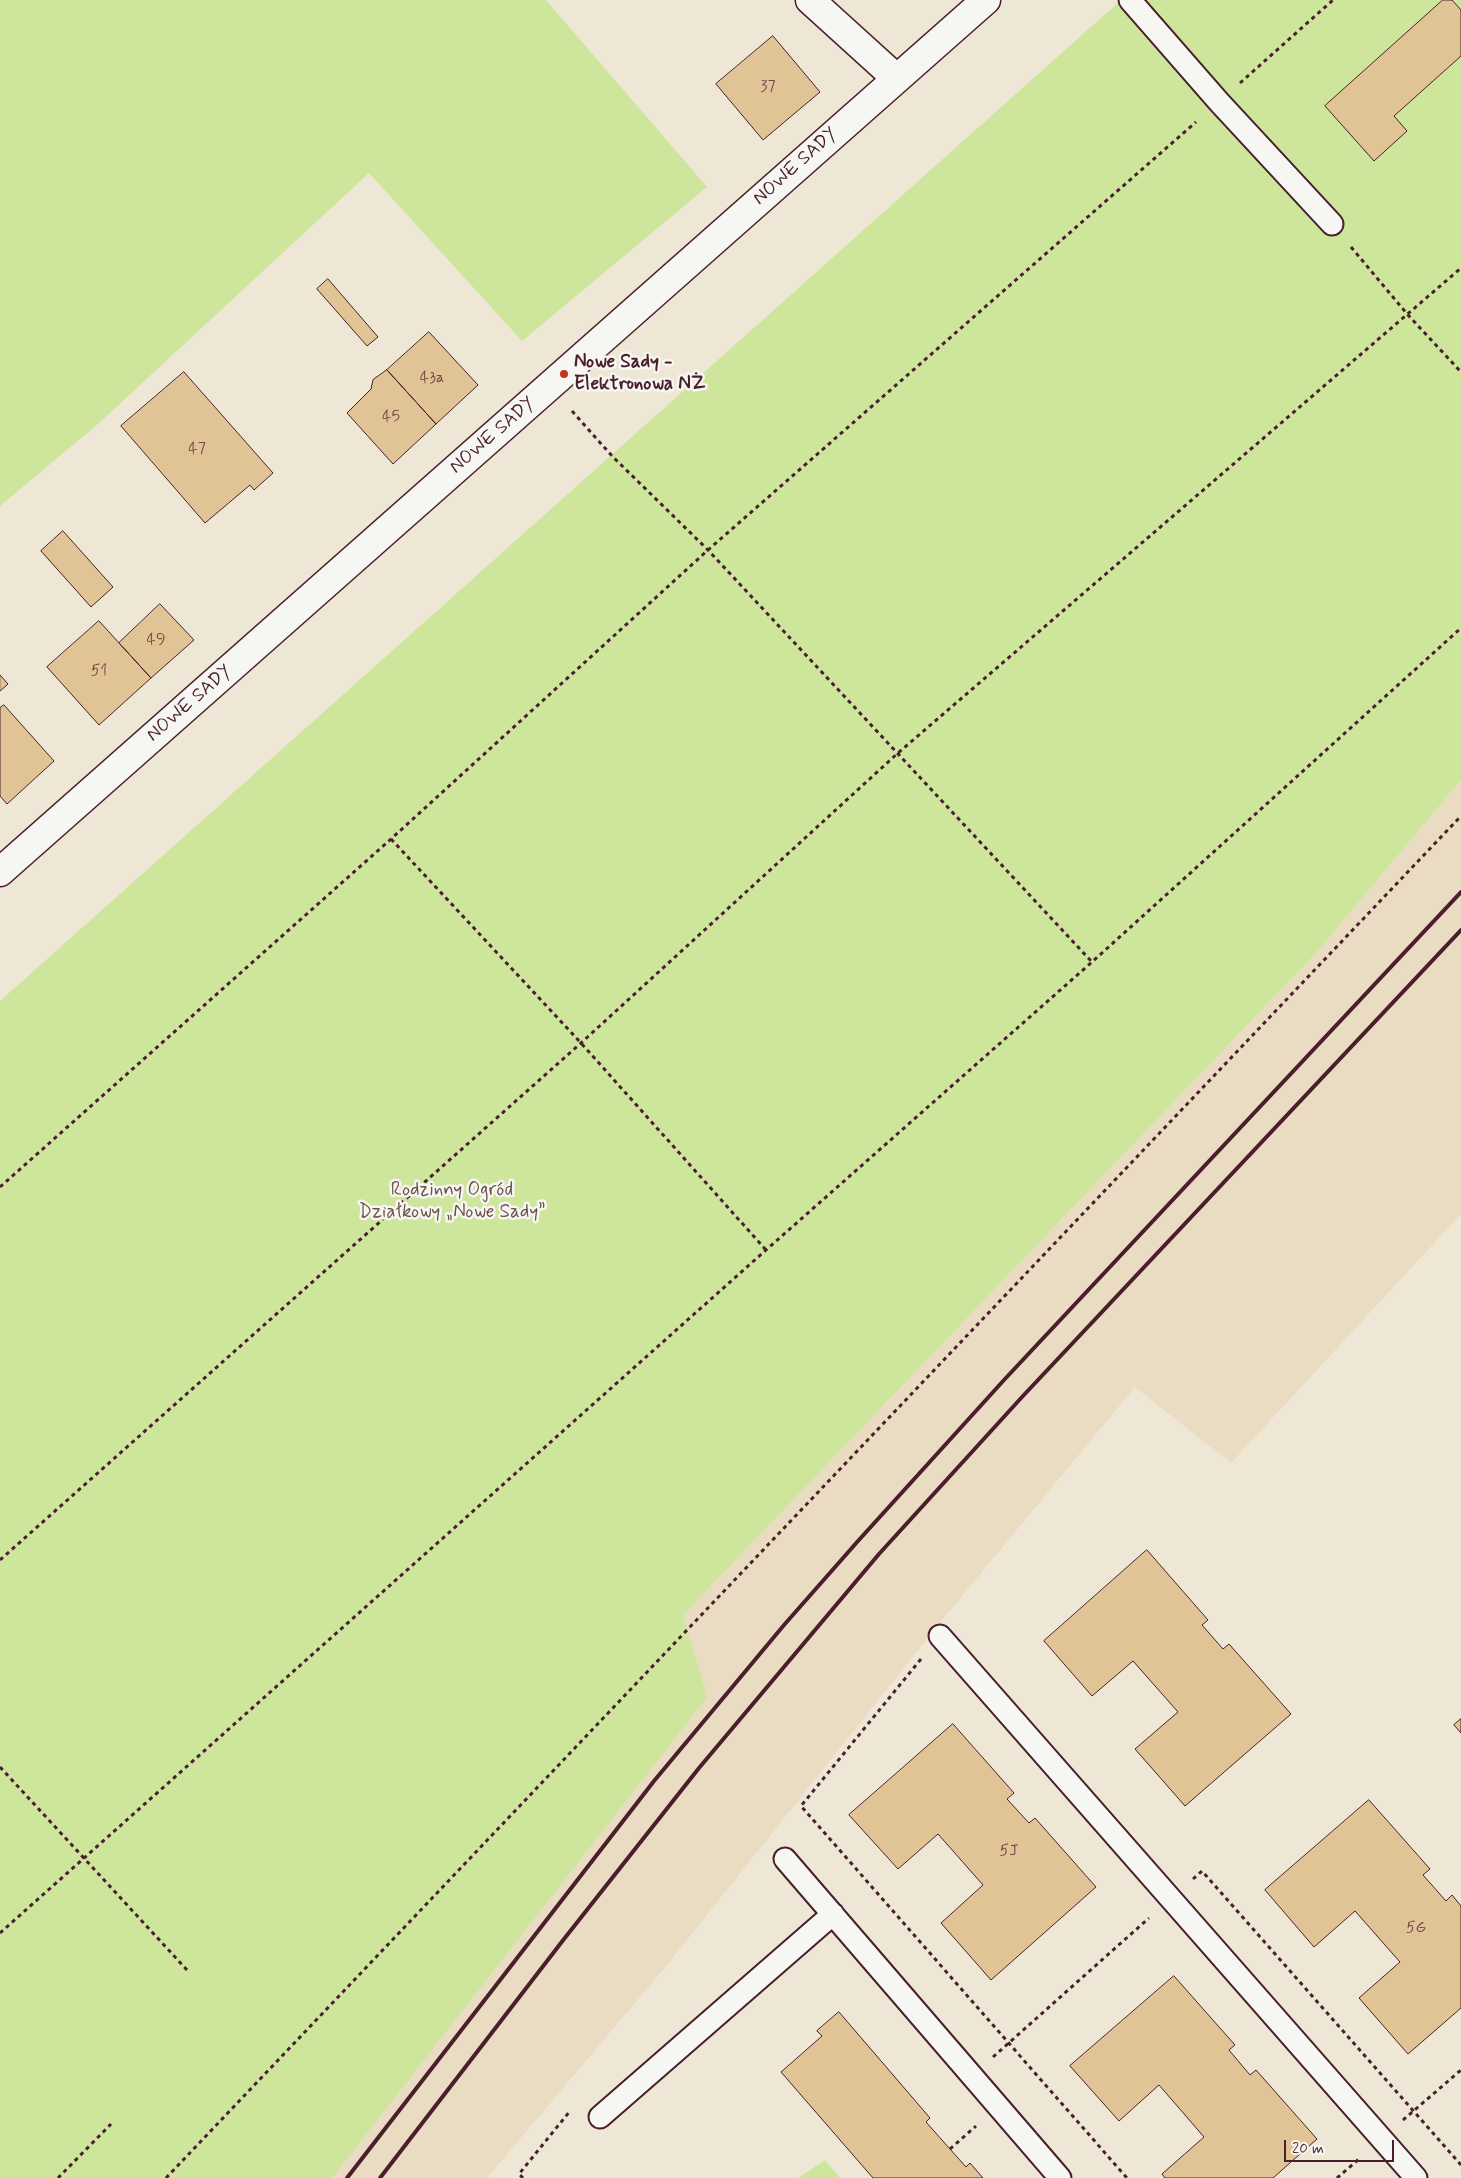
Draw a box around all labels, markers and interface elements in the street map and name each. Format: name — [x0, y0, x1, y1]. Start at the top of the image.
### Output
house number: 37 — [760, 78, 776, 98]
street label: NOWE SADY — [749, 123, 843, 211]
place label: Nowe Sady - Elektronowa NŻ — [574, 352, 705, 396]
marker: Nowe Sady - Elektronowa NŻ — [558, 368, 570, 380]
house number: 43a — [420, 369, 444, 389]
street label: NOWE SADY — [446, 393, 540, 479]
house number: 45 — [382, 408, 400, 428]
house number: 47 — [188, 440, 206, 460]
house number: 49 — [147, 631, 165, 651]
street label: NOWE SADY — [143, 661, 237, 747]
house number: 51 — [91, 662, 107, 682]
park label: Rodzinny Ogród Działkowy „Nowe Sady” — [359, 1180, 545, 1224]
house number: 5J — [1000, 1842, 1018, 1862]
house number: 5G — [1406, 1919, 1426, 1939]
scale bar — [1286, 2130, 1396, 2162]
text: 20 m — [1292, 2139, 1324, 2159]

